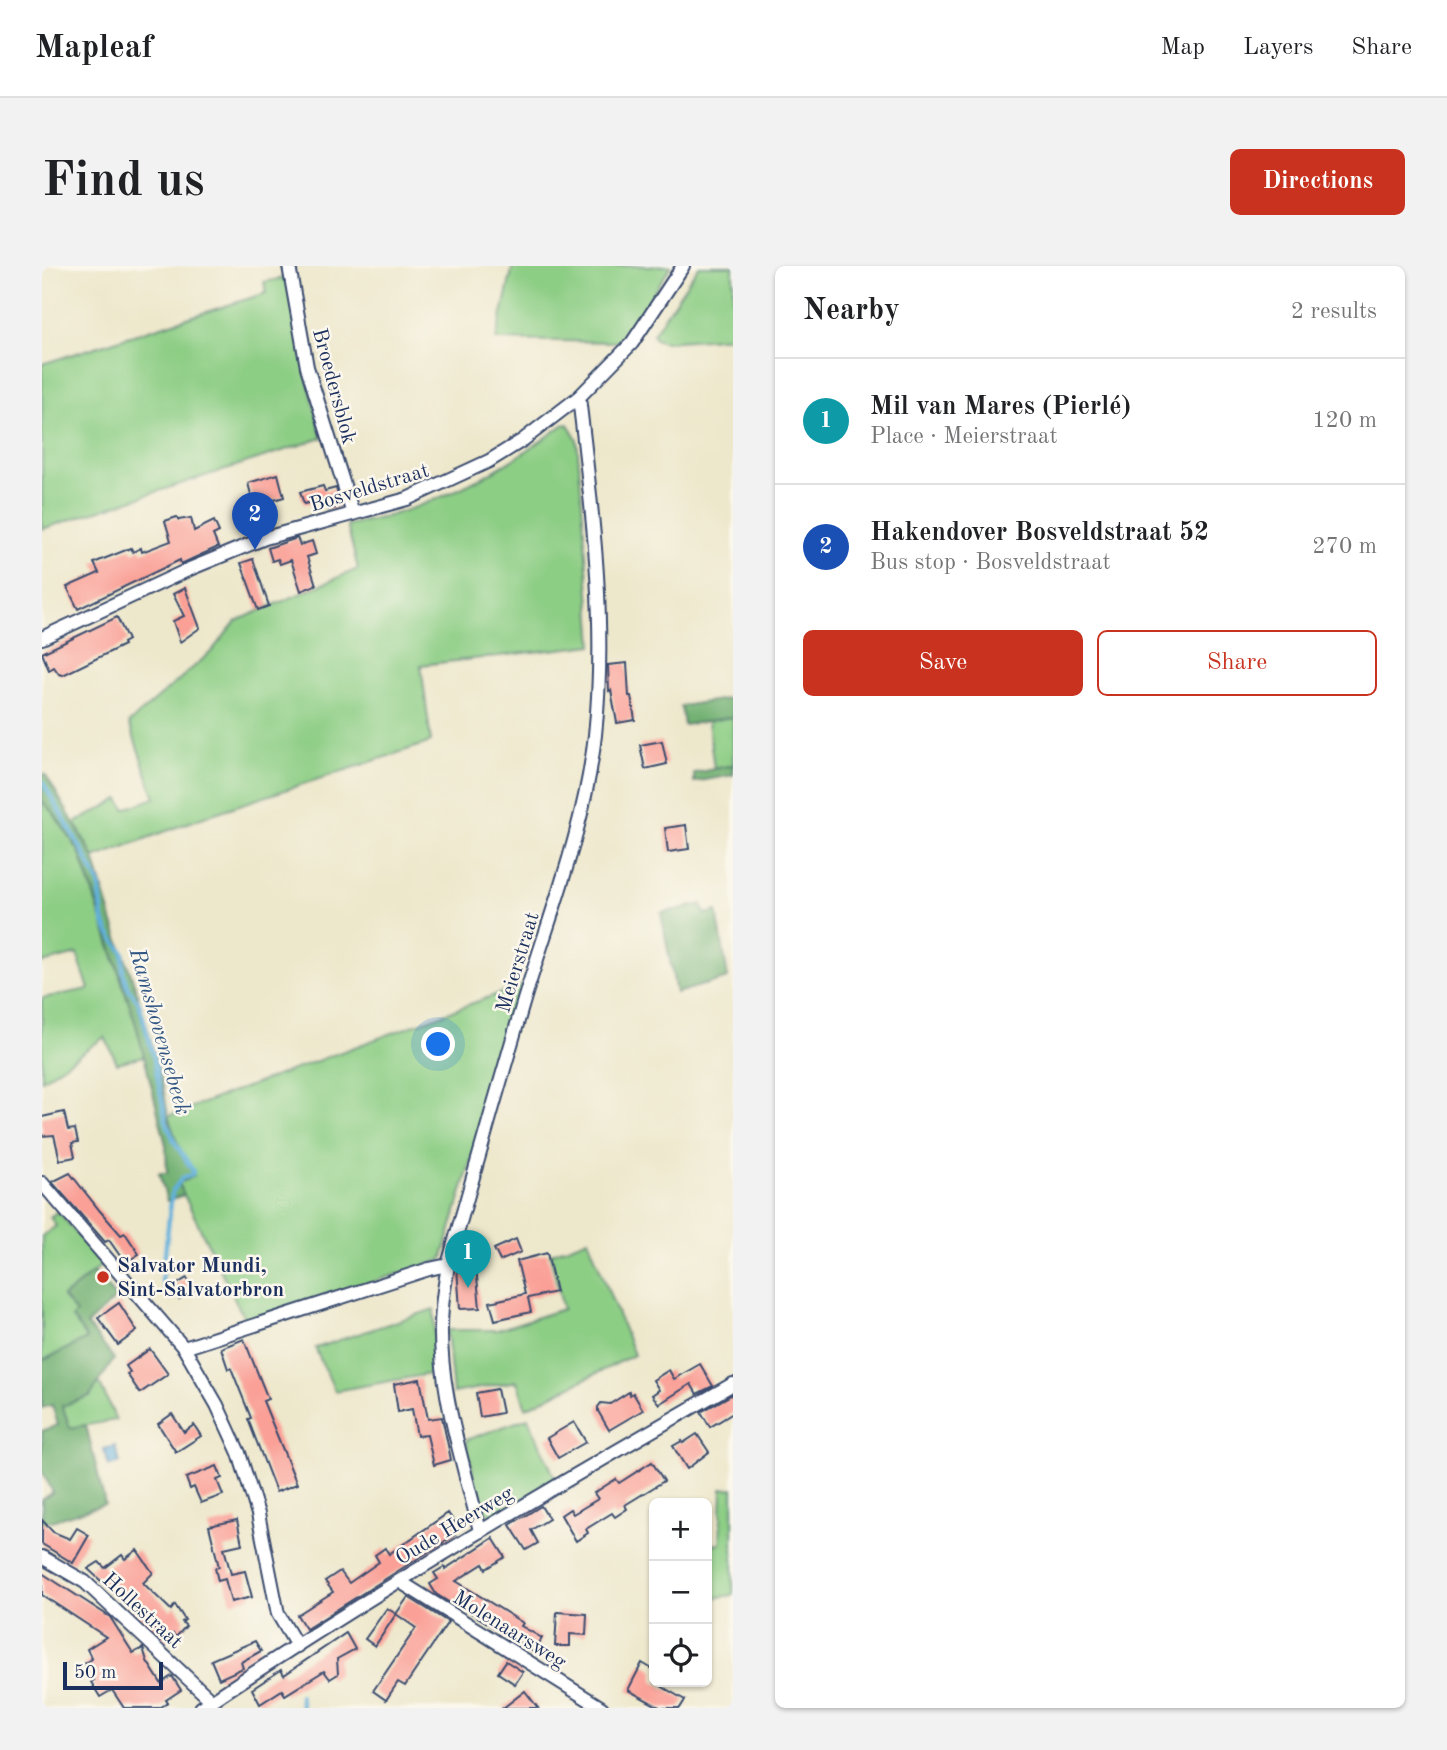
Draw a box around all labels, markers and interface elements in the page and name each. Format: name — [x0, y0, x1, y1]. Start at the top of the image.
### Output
text: Mapleaf — [35, 32, 153, 65]
text: Map — [1161, 36, 1205, 60]
text: Layers — [1243, 36, 1313, 60]
text: Share — [1351, 36, 1412, 60]
button: Directions — [1230, 149, 1405, 215]
text: Find us — [42, 158, 205, 207]
text: Nearby — [803, 296, 900, 326]
text: 2 results — [1291, 300, 1377, 323]
street label: Broedersblok — [308, 326, 359, 447]
text: Mil van Mares (Pierlé) — [870, 394, 1131, 420]
text: 1 — [819, 409, 833, 432]
text: 120 m — [1312, 409, 1377, 432]
text: Place · Meierstraat — [870, 425, 1057, 448]
street label: Bosveldstraat — [307, 460, 432, 517]
pin: 2 — [232, 492, 278, 550]
text: Hakendover Bosveldstraat 52 — [870, 520, 1209, 546]
text: 2 — [819, 535, 833, 558]
text: 270 m — [1312, 535, 1377, 558]
text: Bus stop · Bosveldstraat — [870, 551, 1111, 574]
button: Save — [803, 630, 1083, 696]
button: Share — [1097, 630, 1377, 696]
street label: Meierstraat — [493, 909, 544, 1015]
water label: Ramshovensebeek — [124, 944, 194, 1118]
your location — [421, 1027, 455, 1061]
pin: 1 — [445, 1230, 491, 1288]
place label: Salvator Mundi, Sint-Salvatorbron — [117, 1256, 284, 1301]
marker: Salvator Mundi, Sint-Salvatorbron — [95, 1269, 111, 1285]
street label: Oude Heerweg — [392, 1483, 518, 1570]
map controls — [649, 1498, 712, 1687]
button: + — [649, 1498, 712, 1561]
button: − — [649, 1561, 712, 1624]
street label: Hollestraat — [98, 1569, 186, 1653]
street label: Molenaarsweg — [449, 1587, 570, 1674]
button: locate — [649, 1624, 712, 1687]
scale bar — [63, 1659, 163, 1691]
text: 50 m — [74, 1664, 116, 1683]

